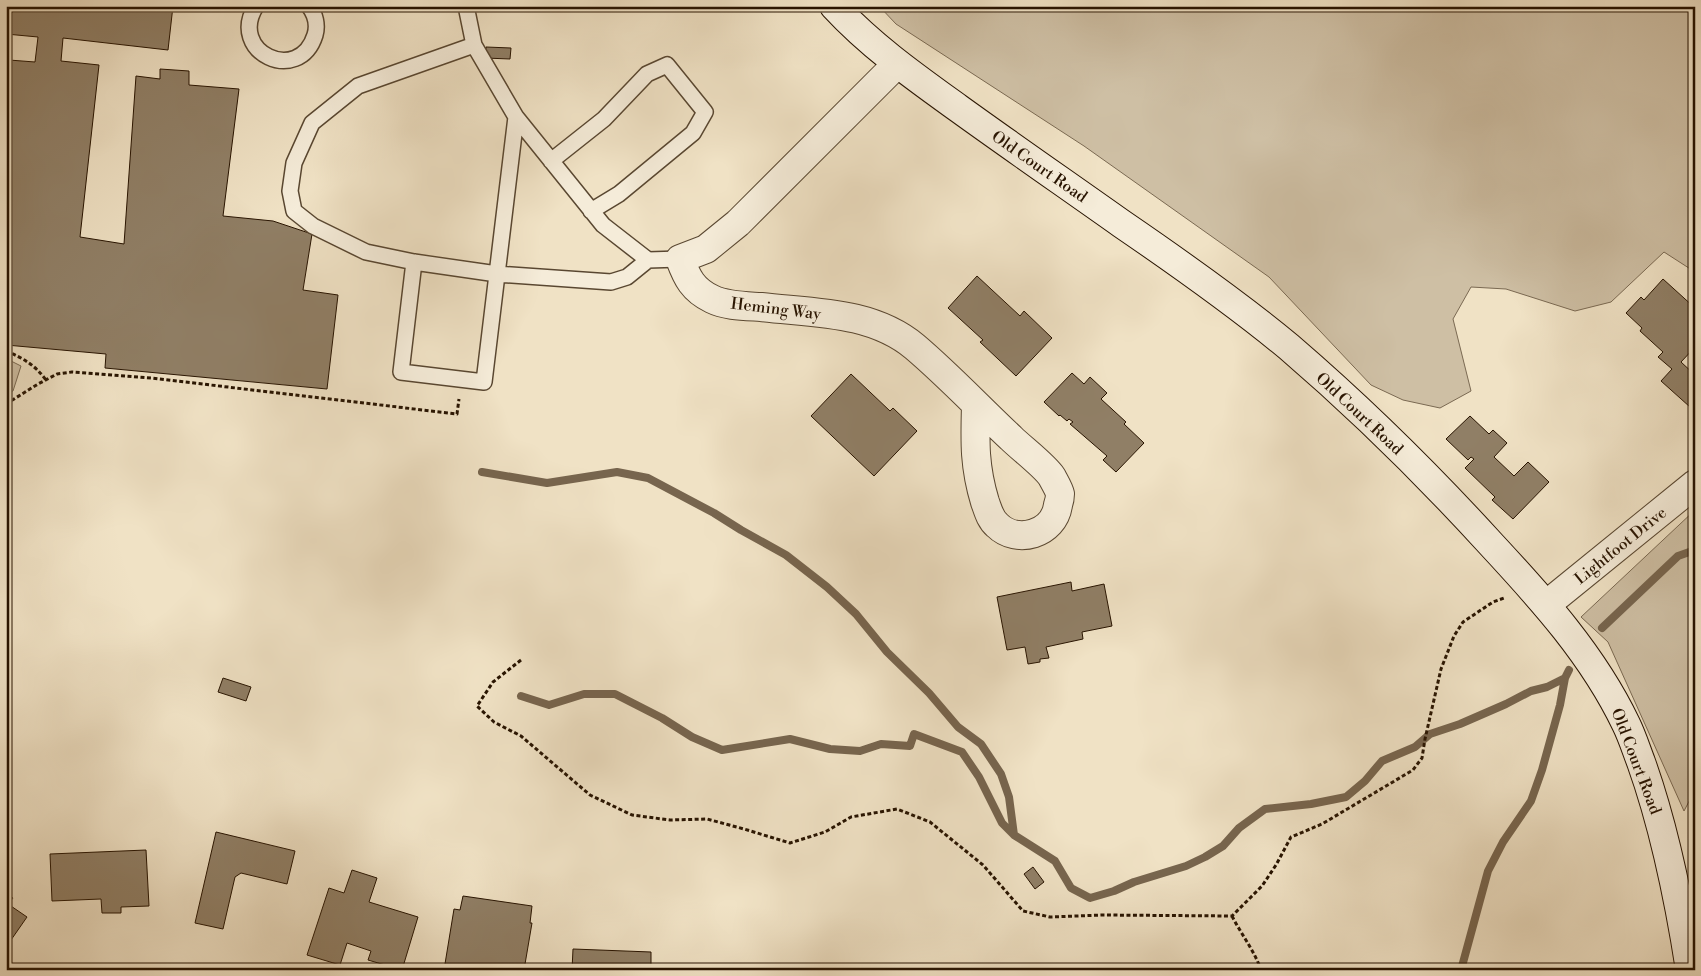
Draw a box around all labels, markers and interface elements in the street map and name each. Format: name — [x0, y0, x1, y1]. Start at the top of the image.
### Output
street label: Old Court Road — [988, 126, 1091, 207]
street label: Heming Way — [730, 294, 822, 324]
street label: Old Court Road — [1311, 368, 1407, 459]
street label: Lightfoot Drive — [1571, 503, 1671, 589]
street label: Old Court Road — [1607, 705, 1666, 817]

